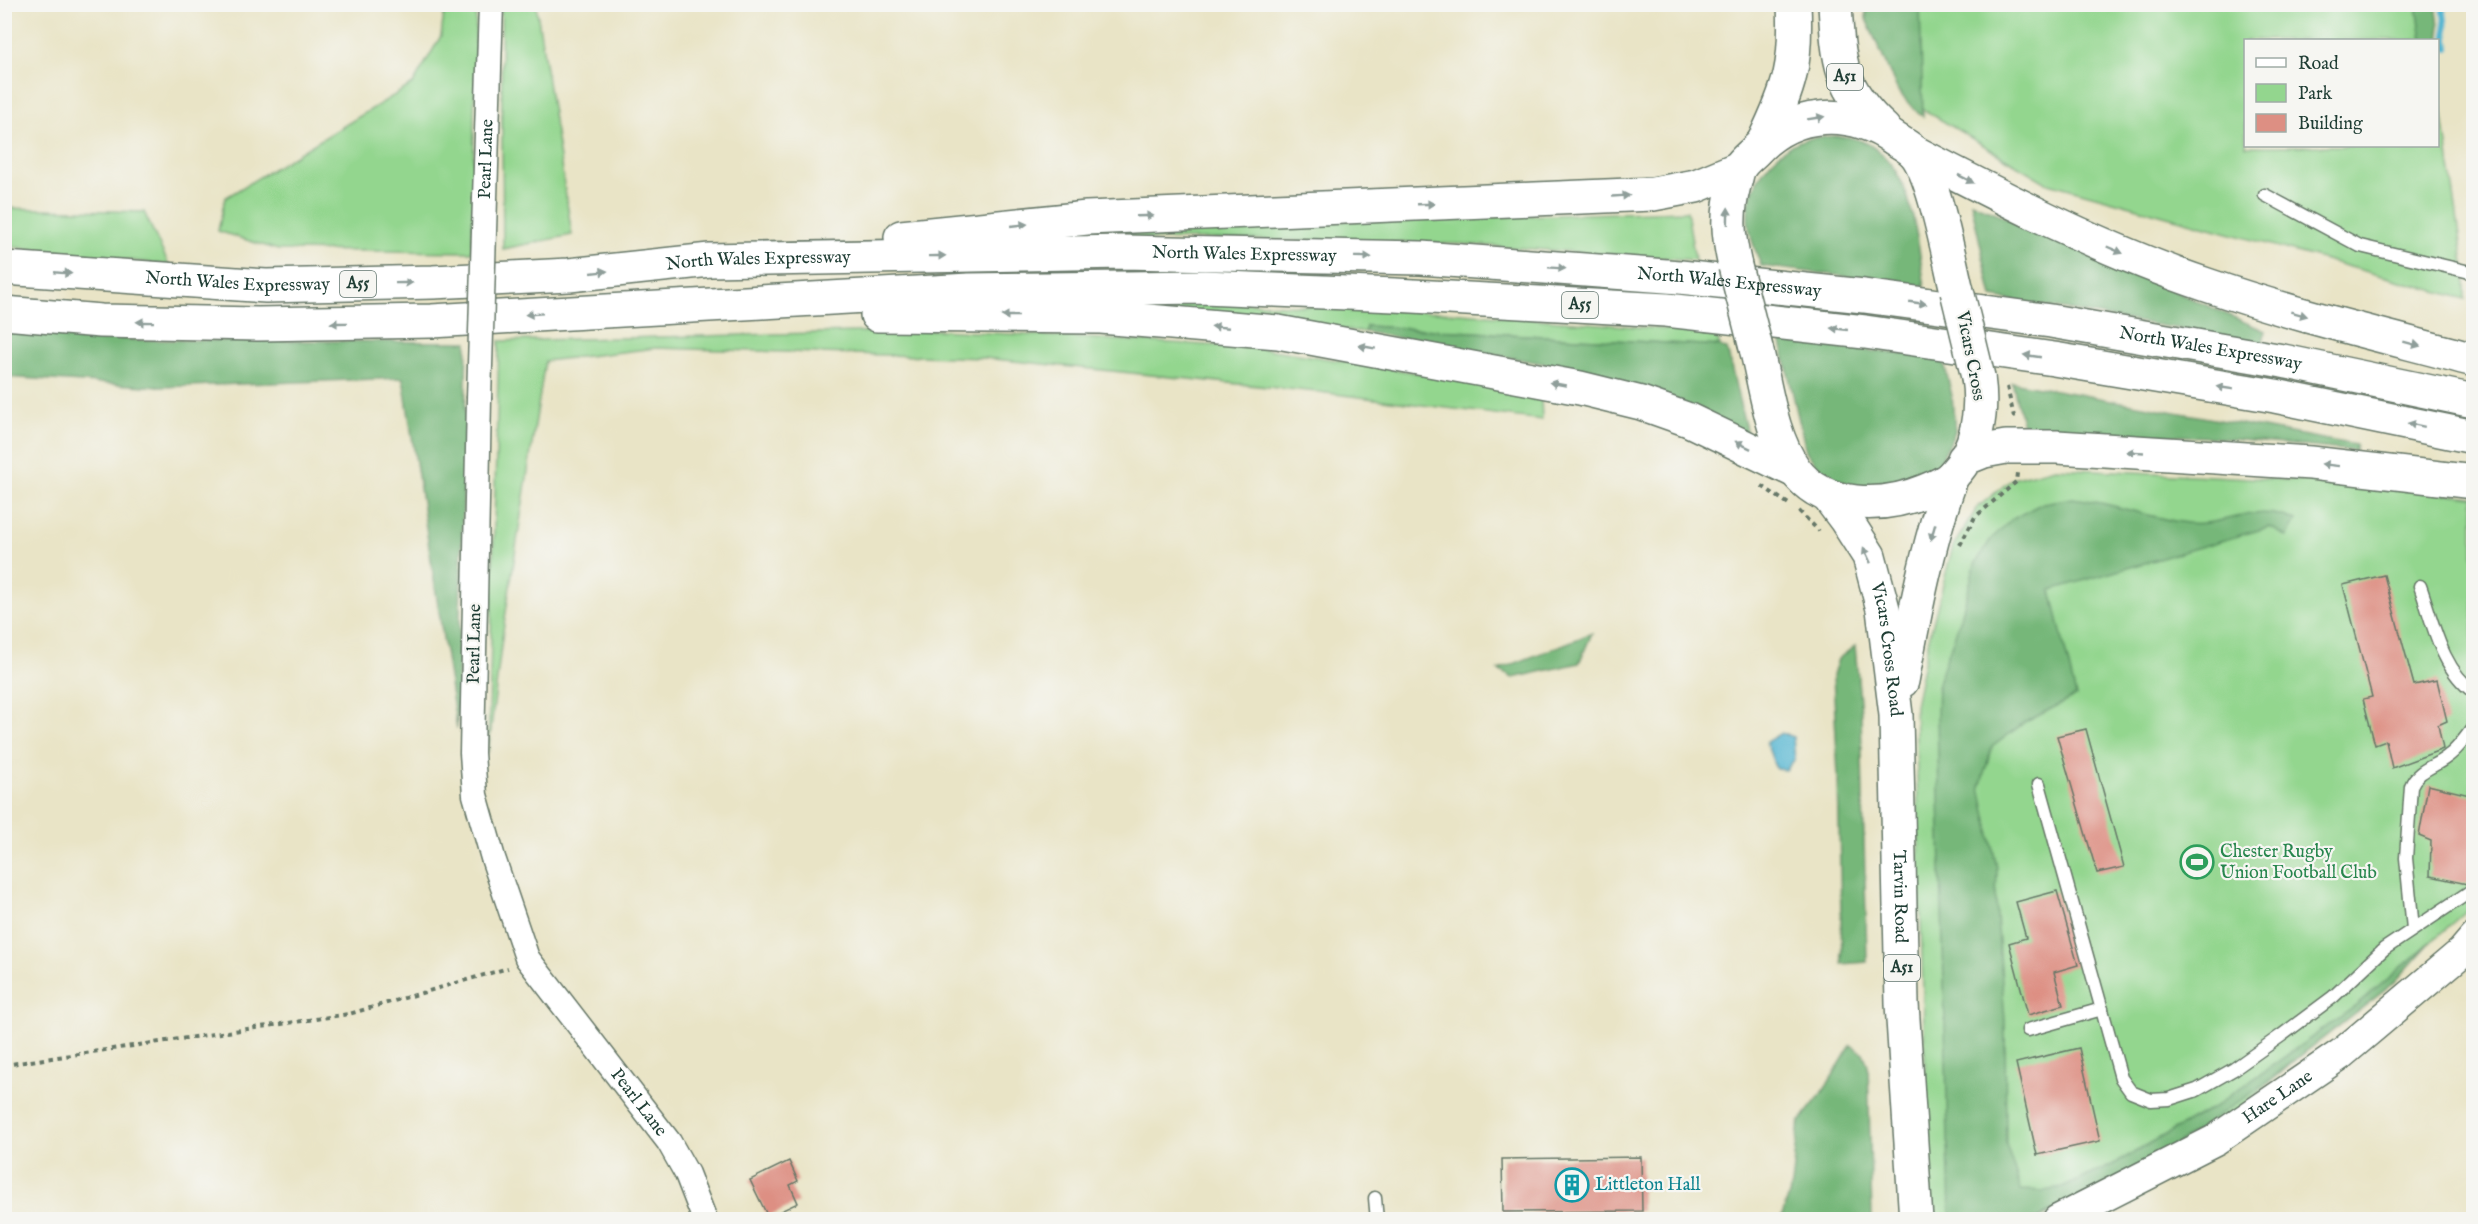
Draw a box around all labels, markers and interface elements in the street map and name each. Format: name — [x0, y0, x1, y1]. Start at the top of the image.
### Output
legend — [2244, 39, 2439, 147]
text: Road — [2298, 53, 2339, 76]
road number: A51 — [1827, 64, 1863, 90]
text: Park — [2298, 83, 2333, 106]
one-way arrow — [1807, 113, 1826, 122]
text: Building — [2298, 113, 2363, 136]
street label: Pearl Lane — [473, 119, 499, 199]
one-way arrow — [1957, 174, 1974, 183]
one-way arrow — [1612, 191, 1631, 200]
one-way arrow — [1417, 200, 1436, 209]
one-way arrow — [1723, 207, 1733, 226]
one-way arrow — [1136, 211, 1155, 220]
one-way arrow — [1009, 220, 1028, 230]
street label: North Wales Expressway — [1152, 241, 1337, 268]
one-way arrow — [2107, 245, 2125, 255]
street label: North Wales Expressway — [665, 246, 851, 276]
one-way arrow — [927, 251, 946, 260]
one-way arrow — [1353, 252, 1372, 262]
street label: North Wales Expressway — [1636, 262, 1823, 303]
one-way arrow — [1548, 263, 1567, 273]
street label: North Wales Expressway — [144, 266, 330, 298]
one-way arrow — [590, 267, 609, 277]
one-way arrow — [53, 268, 72, 278]
road number: A55 — [340, 271, 376, 297]
one-way arrow — [395, 278, 414, 287]
road number: A55 — [1562, 292, 1598, 318]
one-way arrow — [1909, 299, 1928, 308]
street label: Vicars Cross — [1950, 308, 1990, 403]
one-way arrow — [525, 310, 544, 319]
one-way arrow — [2290, 310, 2308, 320]
one-way arrow — [1001, 311, 1020, 321]
one-way arrow — [135, 317, 154, 327]
one-way arrow — [330, 318, 349, 327]
street label: North Wales Expressway — [2117, 321, 2304, 376]
one-way arrow — [1210, 322, 1229, 332]
one-way arrow — [1830, 325, 1849, 334]
one-way arrow — [2403, 339, 2421, 349]
one-way arrow — [1357, 342, 1376, 351]
one-way arrow — [2023, 351, 2042, 361]
one-way arrow — [1549, 379, 1568, 388]
one-way arrow — [2215, 383, 2234, 392]
one-way arrow — [2406, 420, 2425, 429]
one-way arrow — [1734, 440, 1752, 450]
one-way arrow — [2126, 447, 2145, 457]
one-way arrow — [2320, 460, 2339, 470]
one-way arrow — [1928, 523, 1937, 541]
one-way arrow — [1863, 547, 1872, 564]
street label: Vicars Cross Road — [1865, 579, 1908, 718]
street label: Pearl Lane — [463, 604, 487, 684]
place label: Chester Rugby Union Football Club — [2220, 841, 2377, 885]
sports icon: Chester Rugby Union Football Club — [2179, 844, 2215, 880]
street label: Tarvin Road — [1887, 850, 1912, 944]
road number: A51 — [1884, 955, 1920, 981]
street label: Pearl Lane — [605, 1064, 672, 1141]
street label: Hare Lane — [2238, 1065, 2317, 1129]
building icon: Littleton Hall — [1554, 1167, 1590, 1203]
place label: Littleton Hall — [1595, 1174, 1700, 1197]

